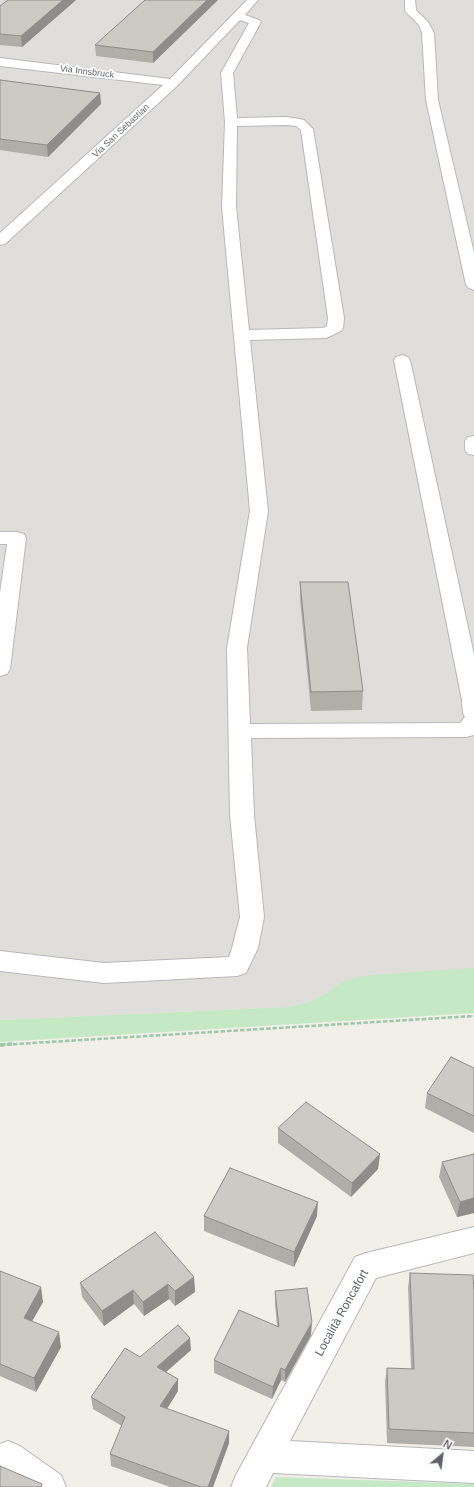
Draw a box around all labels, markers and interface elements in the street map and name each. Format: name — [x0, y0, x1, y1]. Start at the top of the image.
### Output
street label: Via Innsbruck — [59, 63, 115, 81]
street label: Via San Sebastian — [90, 102, 152, 160]
street label: Località Roncafort — [312, 1267, 372, 1359]
north arrow — [422, 1435, 462, 1475]
text: N — [441, 1437, 454, 1452]

